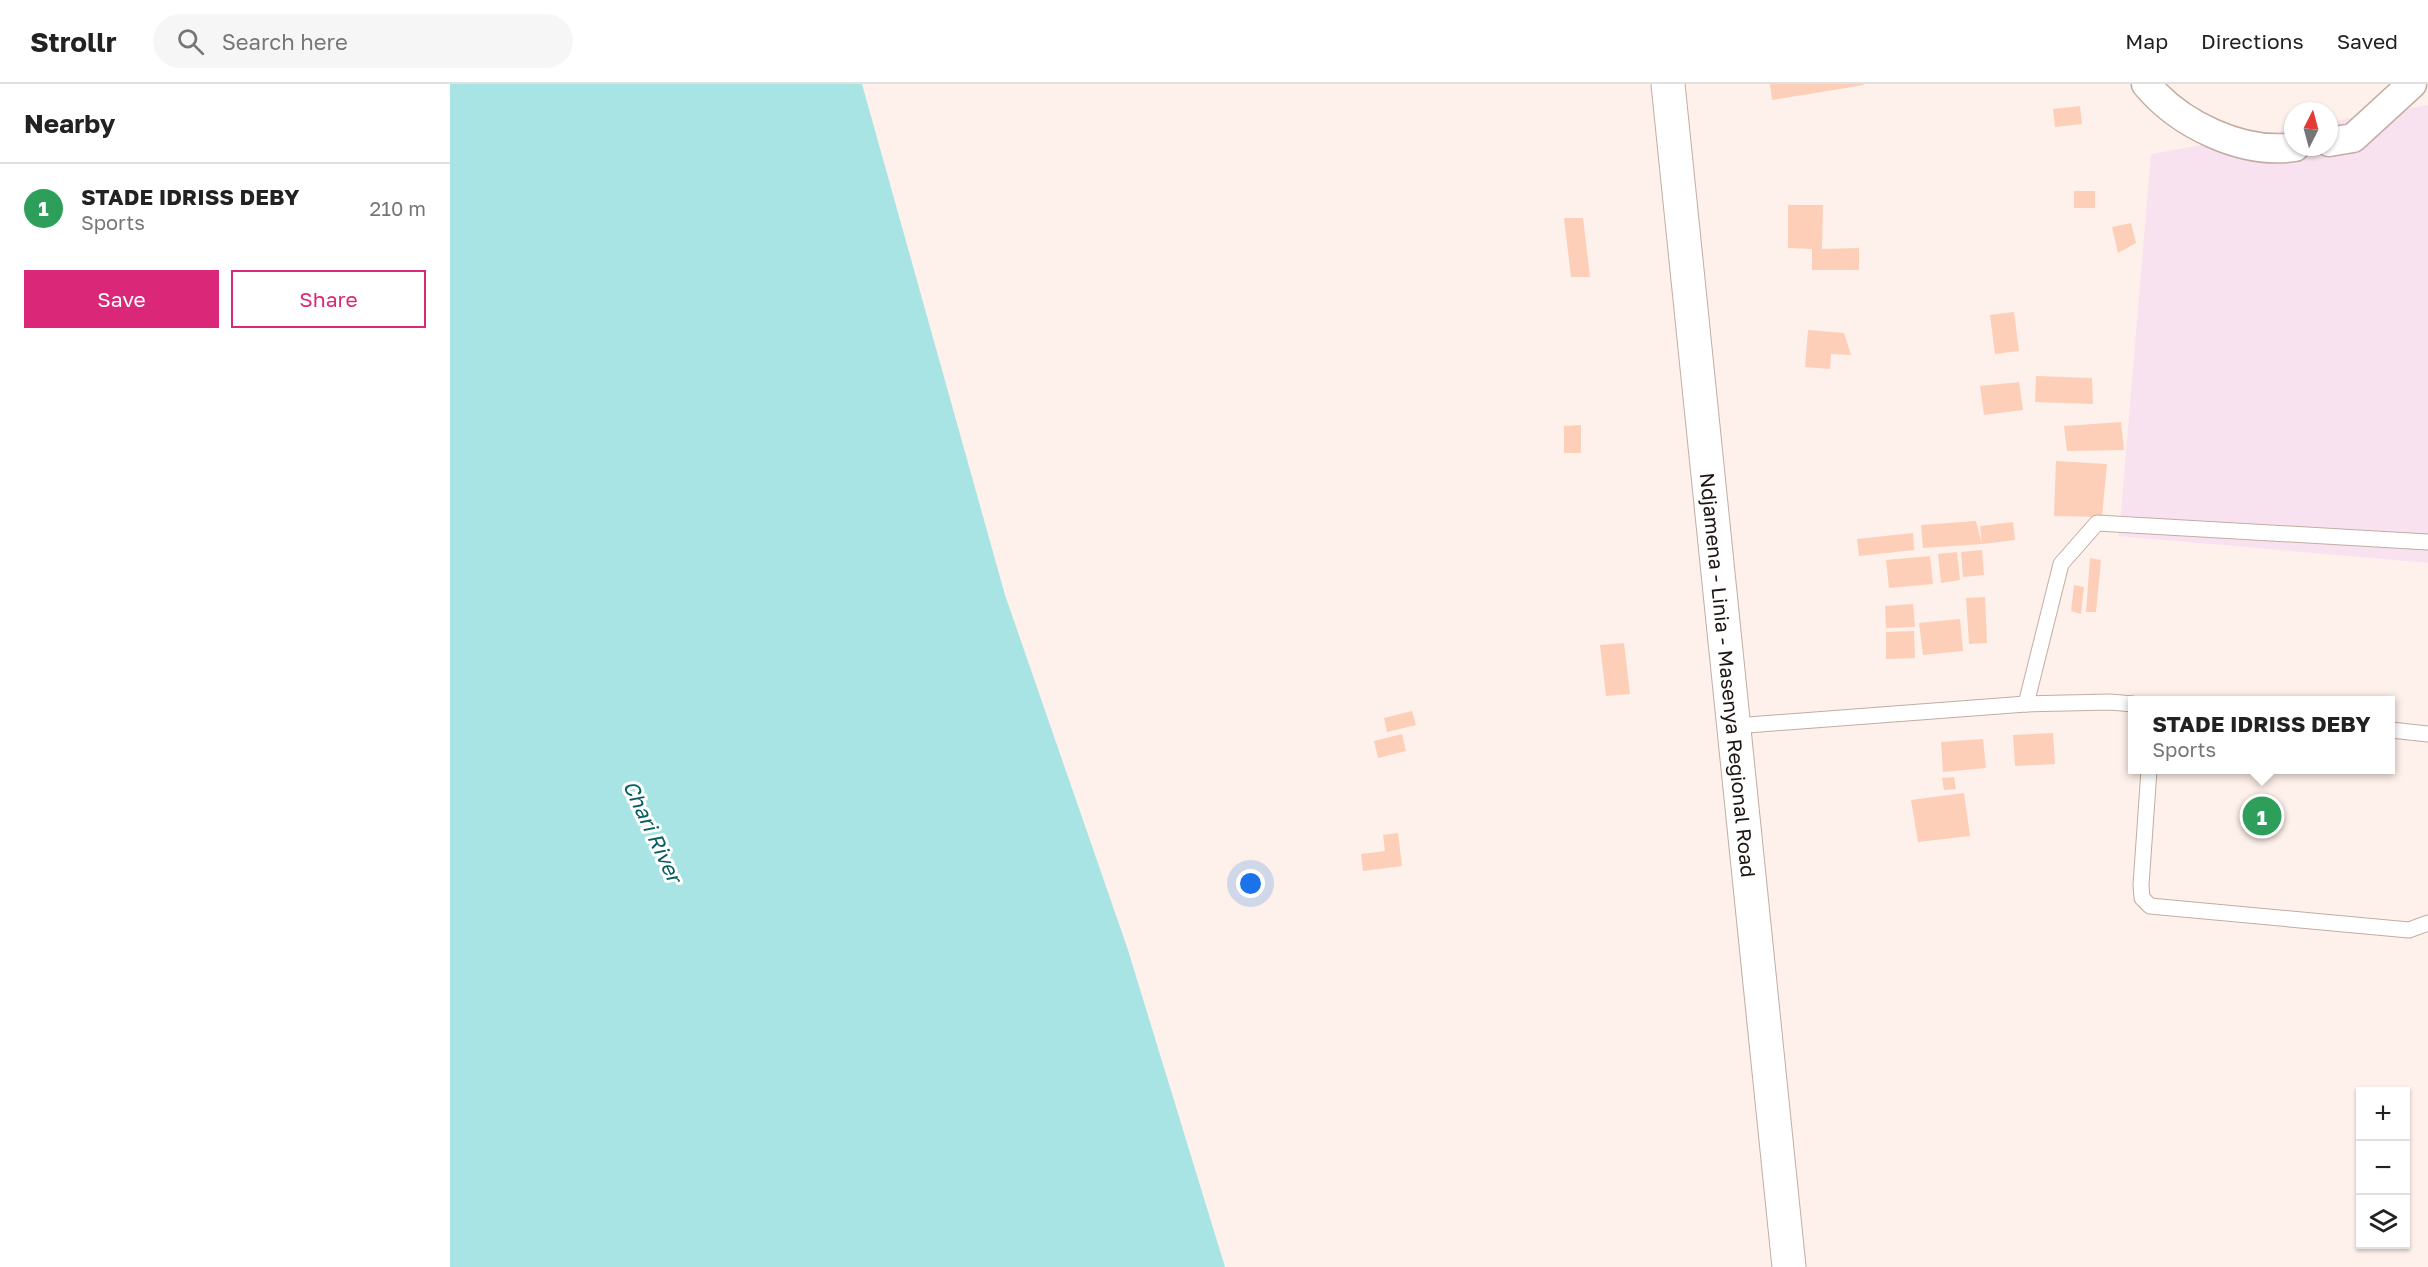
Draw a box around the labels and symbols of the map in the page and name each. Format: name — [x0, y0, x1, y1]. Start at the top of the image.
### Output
north arrow — [2284, 102, 2338, 156]
street label: Ndjamena - Linia - Masenya Regional Road — [1696, 472, 1761, 878]
water label: Chari River — [618, 776, 689, 889]
pin: 1 — [2242, 794, 2282, 838]
your location — [1236, 869, 1265, 898]

